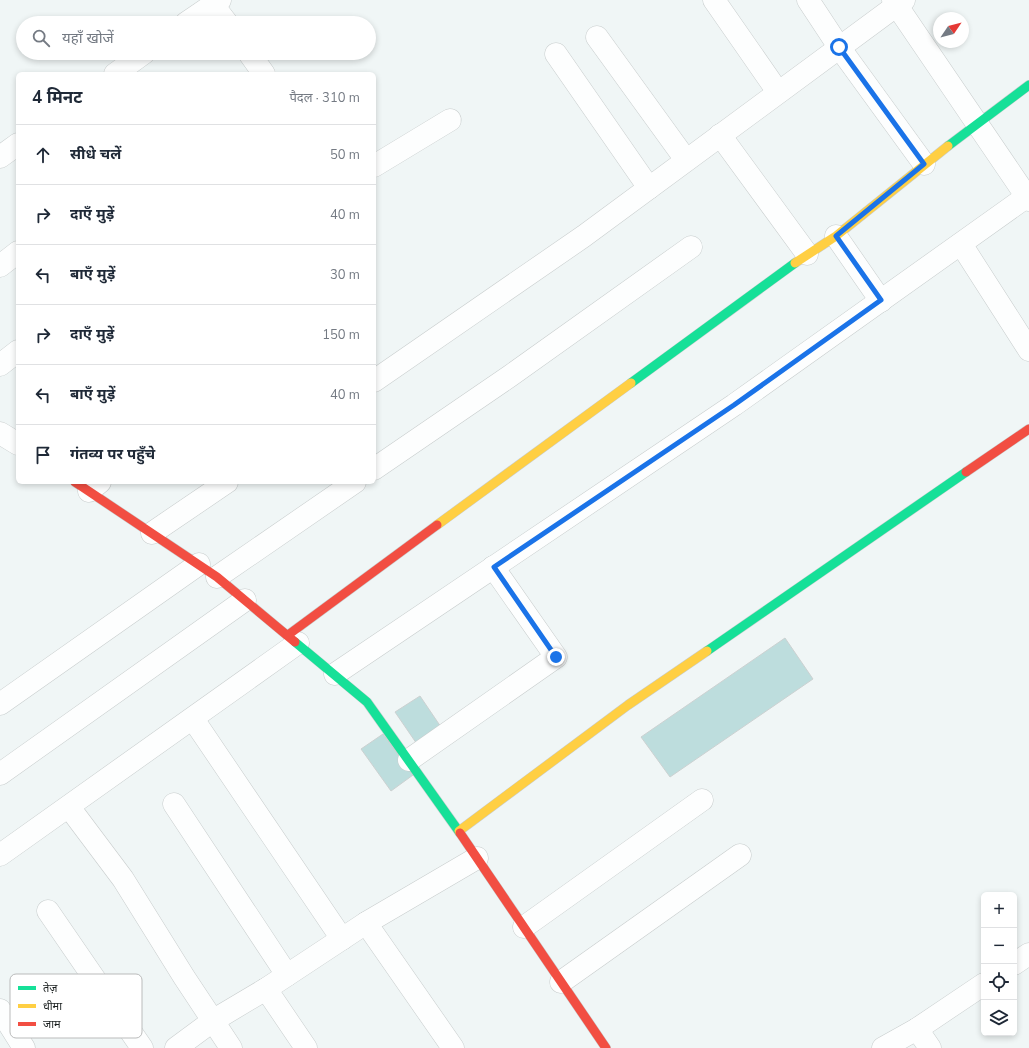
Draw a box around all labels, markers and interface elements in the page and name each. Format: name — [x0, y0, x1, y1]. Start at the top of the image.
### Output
north arrow — [933, 12, 969, 48]
search box — [16, 16, 376, 60]
icon: search — [30, 27, 52, 49]
text: यहाँ खोजें — [62, 28, 114, 48]
route start — [830, 38, 848, 56]
text: 4 मिनट — [32, 86, 82, 109]
text: पैदल · 310 m — [289, 89, 360, 107]
icon: ahead — [32, 144, 54, 166]
text: सीधे चलें — [70, 144, 121, 164]
text: 50 m — [330, 146, 360, 164]
icon: right — [32, 204, 54, 226]
text: दाएँ मुड़ें — [70, 204, 114, 224]
text: 40 m — [330, 206, 360, 224]
icon: left — [32, 264, 54, 286]
text: बाएँ मुड़ें — [70, 264, 115, 284]
text: 30 m — [330, 266, 360, 284]
icon: right — [32, 324, 54, 346]
text: दाएँ मुड़ें — [70, 324, 114, 344]
text: 150 m — [322, 326, 360, 344]
icon: left — [32, 384, 54, 406]
text: बाएँ मुड़ें — [70, 384, 115, 404]
text: 40 m — [330, 386, 360, 404]
icon: arrive — [32, 444, 54, 466]
text: गंतव्य पर पहुँचे — [70, 444, 155, 464]
route end — [547, 648, 565, 666]
map controls — [981, 892, 1017, 1036]
button: + — [981, 892, 1017, 928]
button: − — [981, 928, 1017, 964]
button: locate — [981, 964, 1017, 1000]
legend — [10, 974, 142, 1038]
text: तेज़ — [43, 981, 58, 996]
text: धीमा — [43, 999, 62, 1014]
button: layers — [981, 1000, 1017, 1036]
text: जाम — [43, 1017, 61, 1032]

